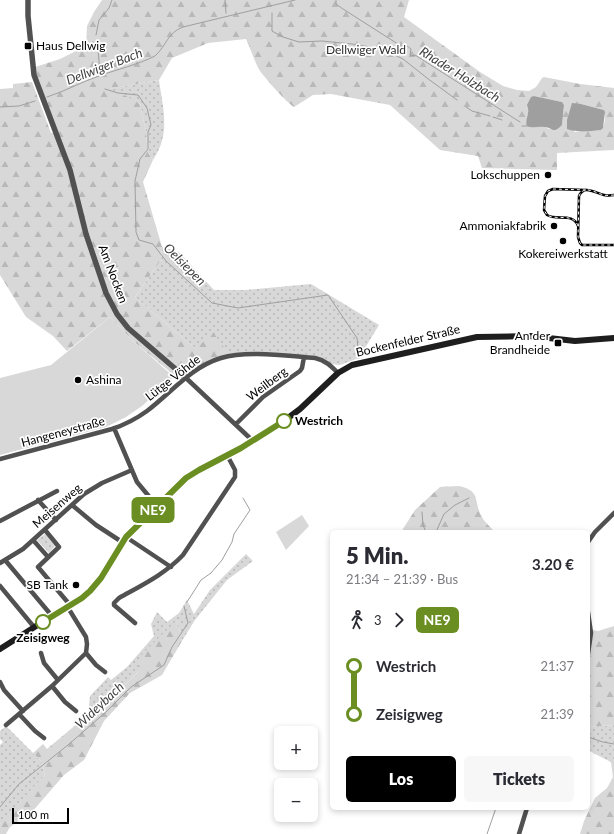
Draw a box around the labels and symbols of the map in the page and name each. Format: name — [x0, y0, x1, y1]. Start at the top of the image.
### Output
place label: Haus Dellwig — [36, 38, 106, 53]
marker: Haus Dellwig — [23, 41, 33, 51]
park label: Dellwiger Wald — [326, 42, 406, 57]
water label: Rhader Holzbach — [417, 43, 503, 105]
water label: Dellwiger Bach — [64, 44, 144, 88]
place label: Lokschuppen — [471, 167, 540, 182]
marker: Lokschuppen — [543, 170, 553, 180]
place label: Ammoniakfabrik — [460, 218, 547, 233]
marker: Ammoniakfabrik — [549, 221, 559, 231]
marker: Kokereiwerkstatt — [558, 236, 568, 246]
water label: Oelsiepen — [161, 240, 210, 289]
street label: Am Nocken — [95, 242, 131, 305]
place label: Kokereiwerkstatt — [518, 246, 609, 261]
street label: Bockenfelder Straße — [354, 321, 461, 360]
place label: An der Brandheide — [490, 328, 551, 357]
marker: An der Brandheide — [553, 338, 563, 348]
street label: Lütge Vöhde — [142, 351, 203, 404]
street label: Weilberg — [243, 363, 290, 404]
place label: Ashina — [86, 372, 122, 387]
marker: Ashina — [73, 375, 83, 385]
street label: Hangeneystraße — [19, 413, 106, 450]
marker: Westrich — [276, 413, 292, 429]
place label: Westrich — [295, 413, 343, 428]
street label: Meisenweg — [29, 480, 84, 531]
line badge: NE9 — [130, 497, 176, 523]
place label: SB Tank — [27, 577, 69, 592]
marker: SB Tank — [71, 580, 81, 590]
marker: Zeisigweg — [35, 614, 51, 630]
place label: Zeisigweg — [16, 630, 70, 645]
water label: Wideybach — [71, 678, 127, 732]
scale bar — [12, 806, 69, 825]

